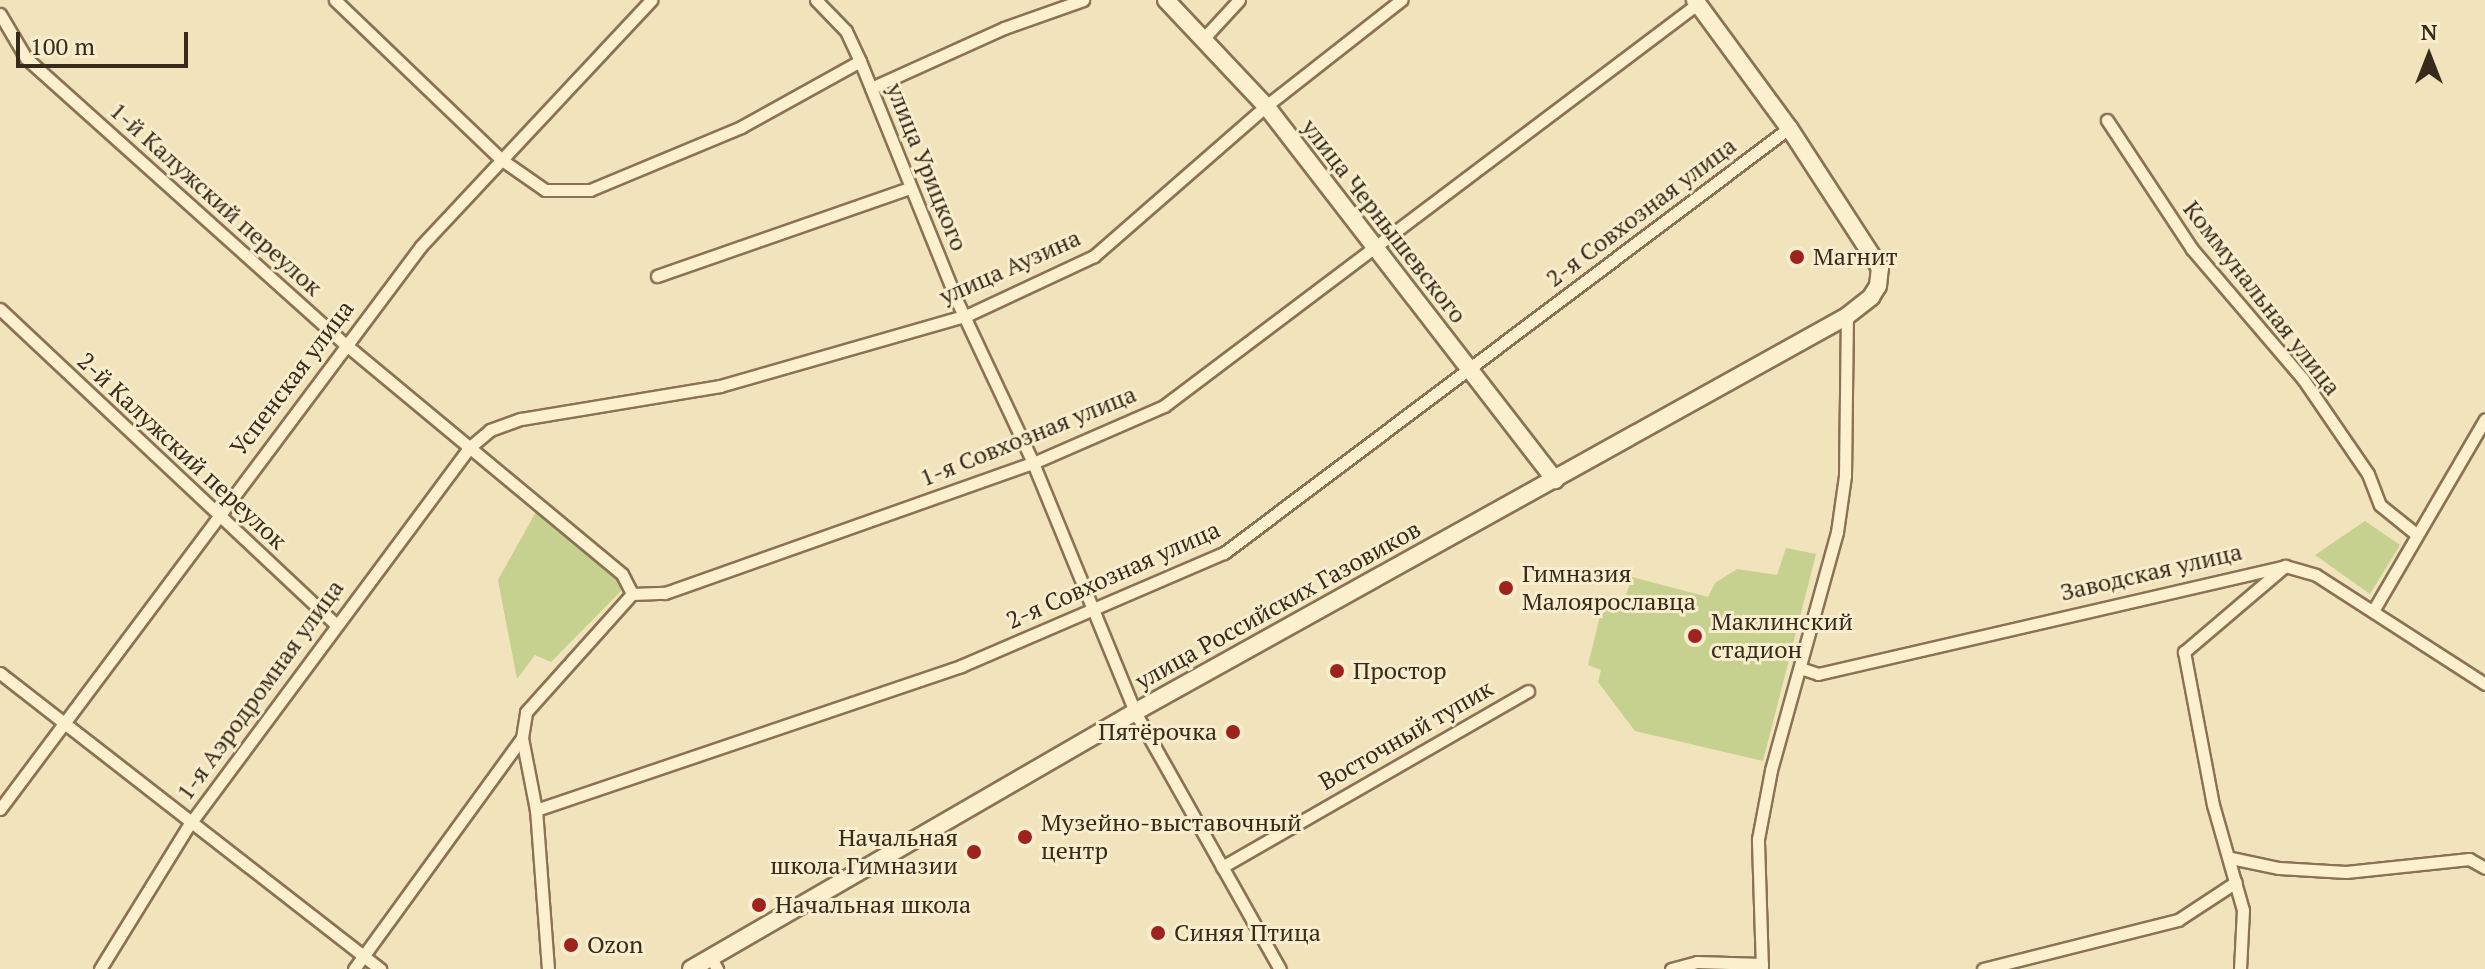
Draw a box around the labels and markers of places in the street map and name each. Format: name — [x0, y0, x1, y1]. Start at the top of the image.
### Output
place label: Магнит — [1813, 243, 1898, 271]
marker: Магнит — [1788, 248, 1806, 266]
place label: Гимназия Малоярославца — [1522, 560, 1696, 616]
marker: Гимназия Малоярославца — [1497, 579, 1515, 597]
place label: Маклинский стадион — [1711, 608, 1853, 664]
marker: Маклинский стадион — [1686, 627, 1704, 645]
place label: Простор — [1353, 657, 1447, 685]
marker: Простор — [1328, 662, 1346, 680]
place label: Пятёрочка — [1098, 718, 1217, 746]
marker: Пятёрочка — [1224, 723, 1242, 741]
place label: Музейно-выставочный центр — [1041, 809, 1302, 865]
place label: Начальная школа Гимназии — [770, 824, 958, 880]
marker: Музейно-выставочный центр — [1016, 828, 1034, 846]
marker: Начальная школа Гимназии — [965, 843, 983, 861]
place label: Начальная школа — [775, 891, 971, 919]
marker: Начальная школа — [750, 896, 768, 914]
place label: Синяя Птица — [1174, 919, 1321, 947]
marker: Синяя Птица — [1149, 924, 1167, 942]
place label: Ozon — [587, 931, 643, 959]
marker: Ozon — [562, 936, 580, 954]

